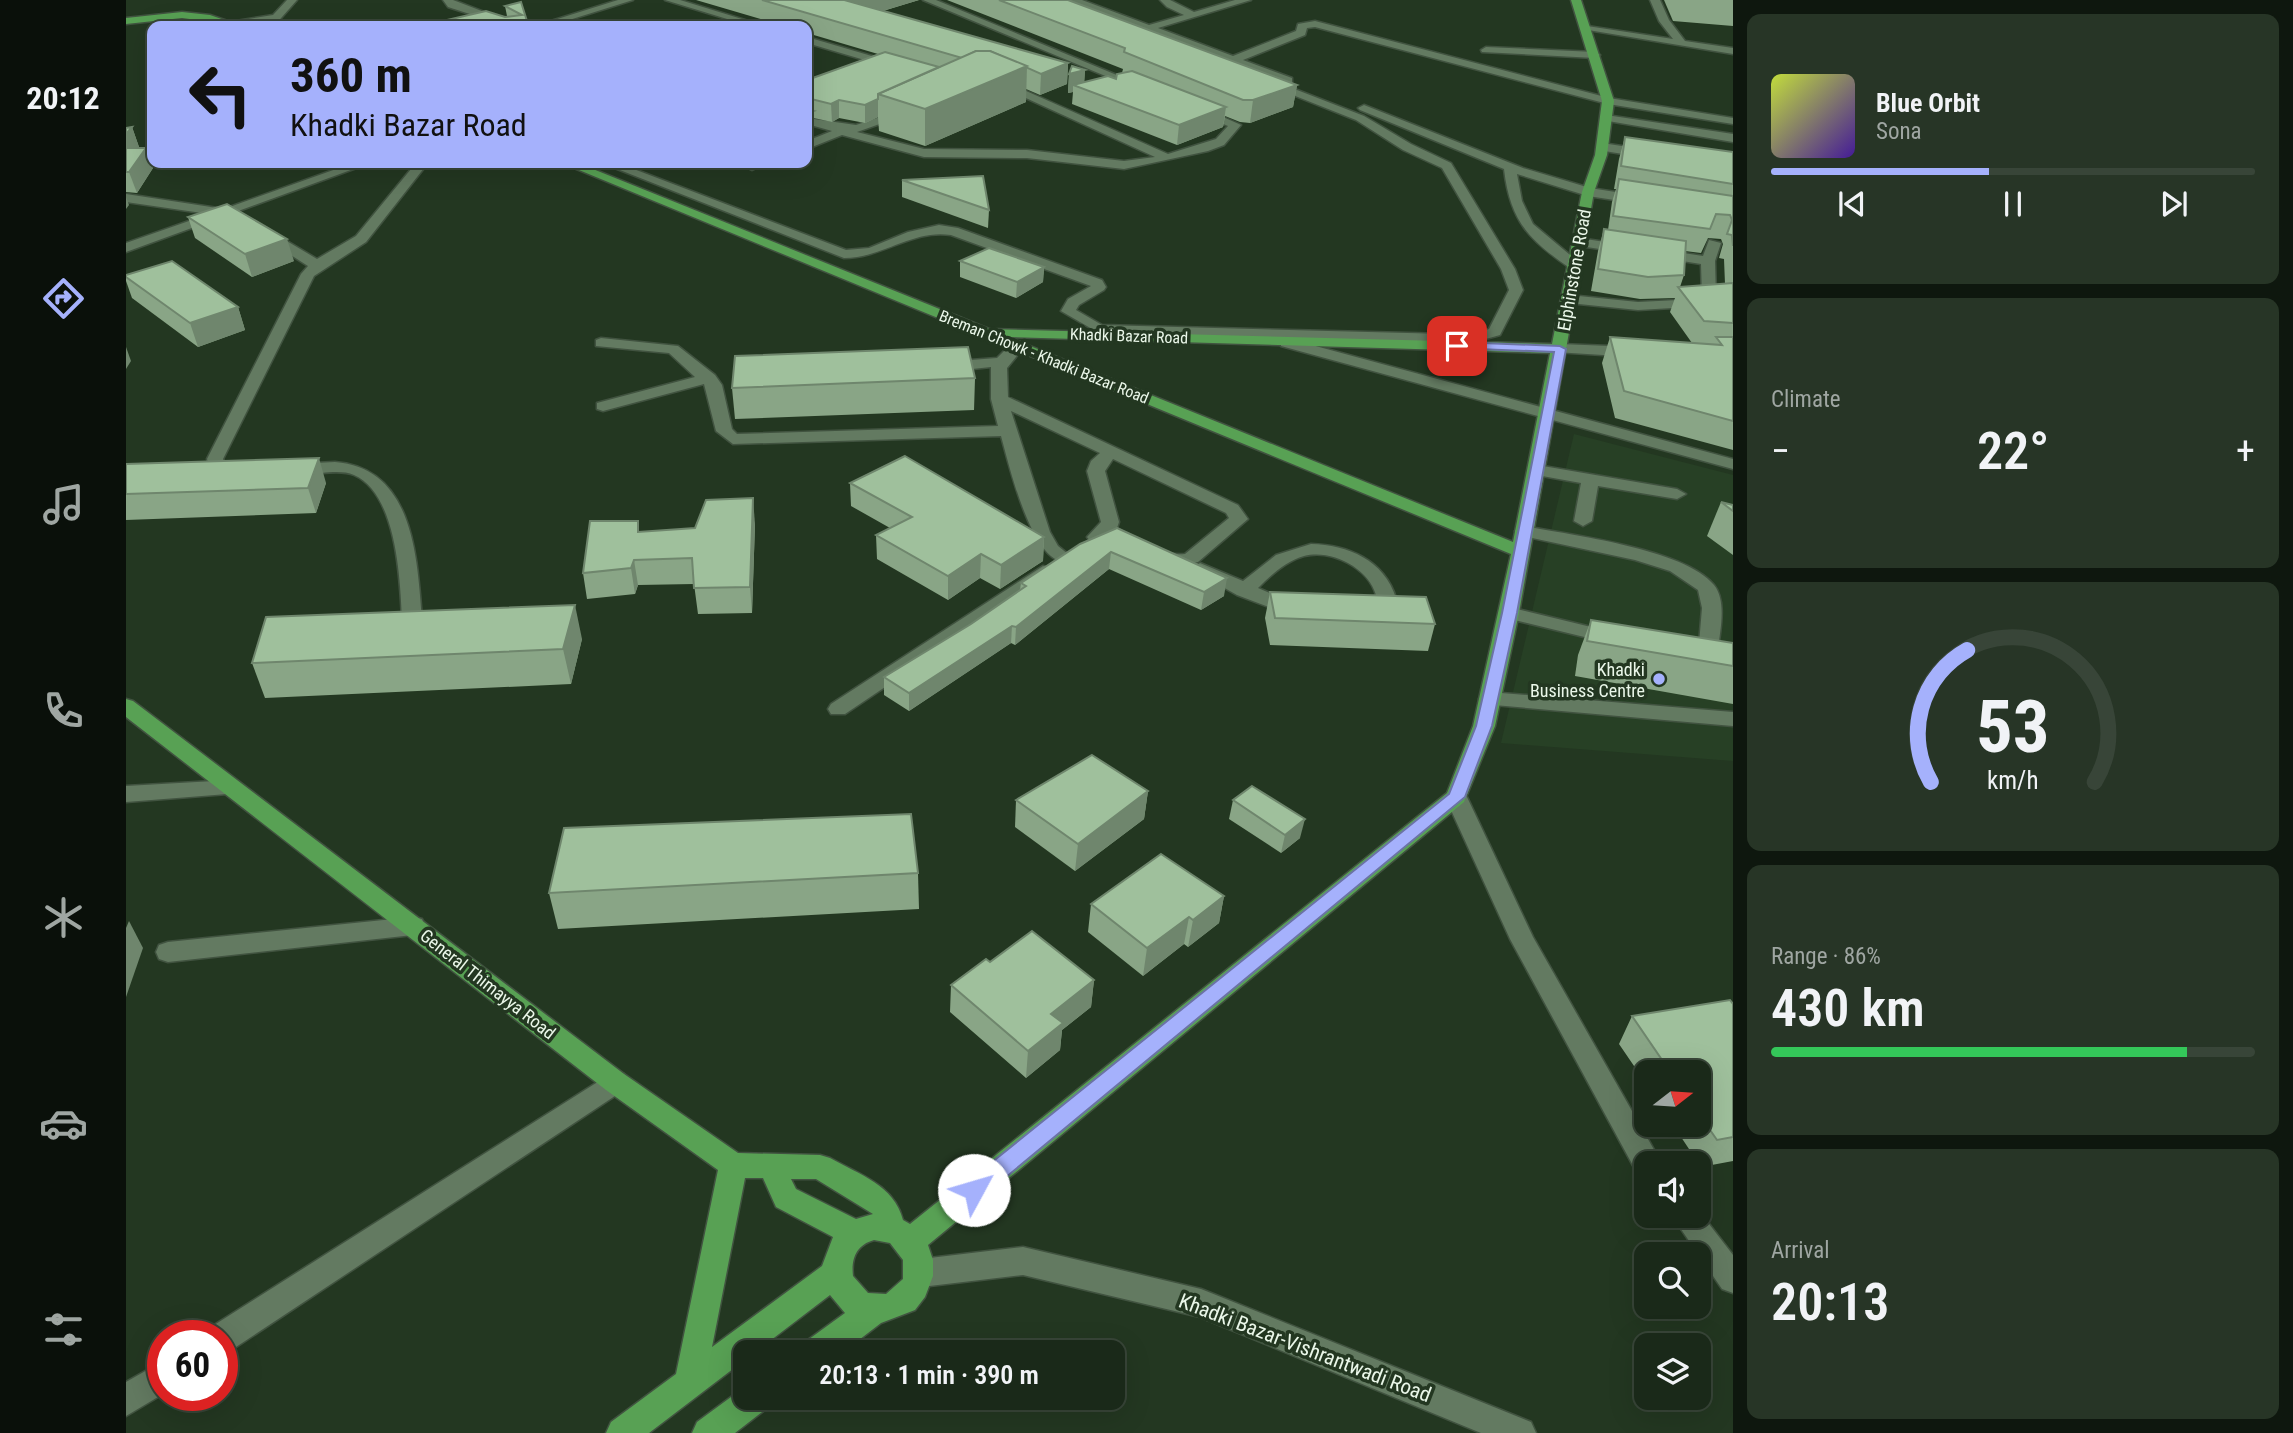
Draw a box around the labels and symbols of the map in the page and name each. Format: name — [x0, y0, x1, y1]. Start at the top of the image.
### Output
street label: Elphinstone Road — [1553, 207, 1595, 333]
street label: Breman Chowk - Khadki Bazar Road — [936, 306, 1152, 408]
pin — [1427, 316, 1487, 376]
street label: Khadki Bazar Road — [1070, 324, 1188, 348]
place label: Khadki Business Centre — [1530, 659, 1645, 701]
marker: Khadki Business Centre — [1651, 671, 1667, 687]
street label: General Thimayya Road — [416, 925, 560, 1043]
north arrow — [1634, 1060, 1712, 1138]
position arrow — [937, 1153, 1011, 1227]
street label: Khadki Bazar-Vishrantwadi Road — [1175, 1289, 1435, 1407]
speed limit sign: 60 — [147, 1320, 238, 1411]

